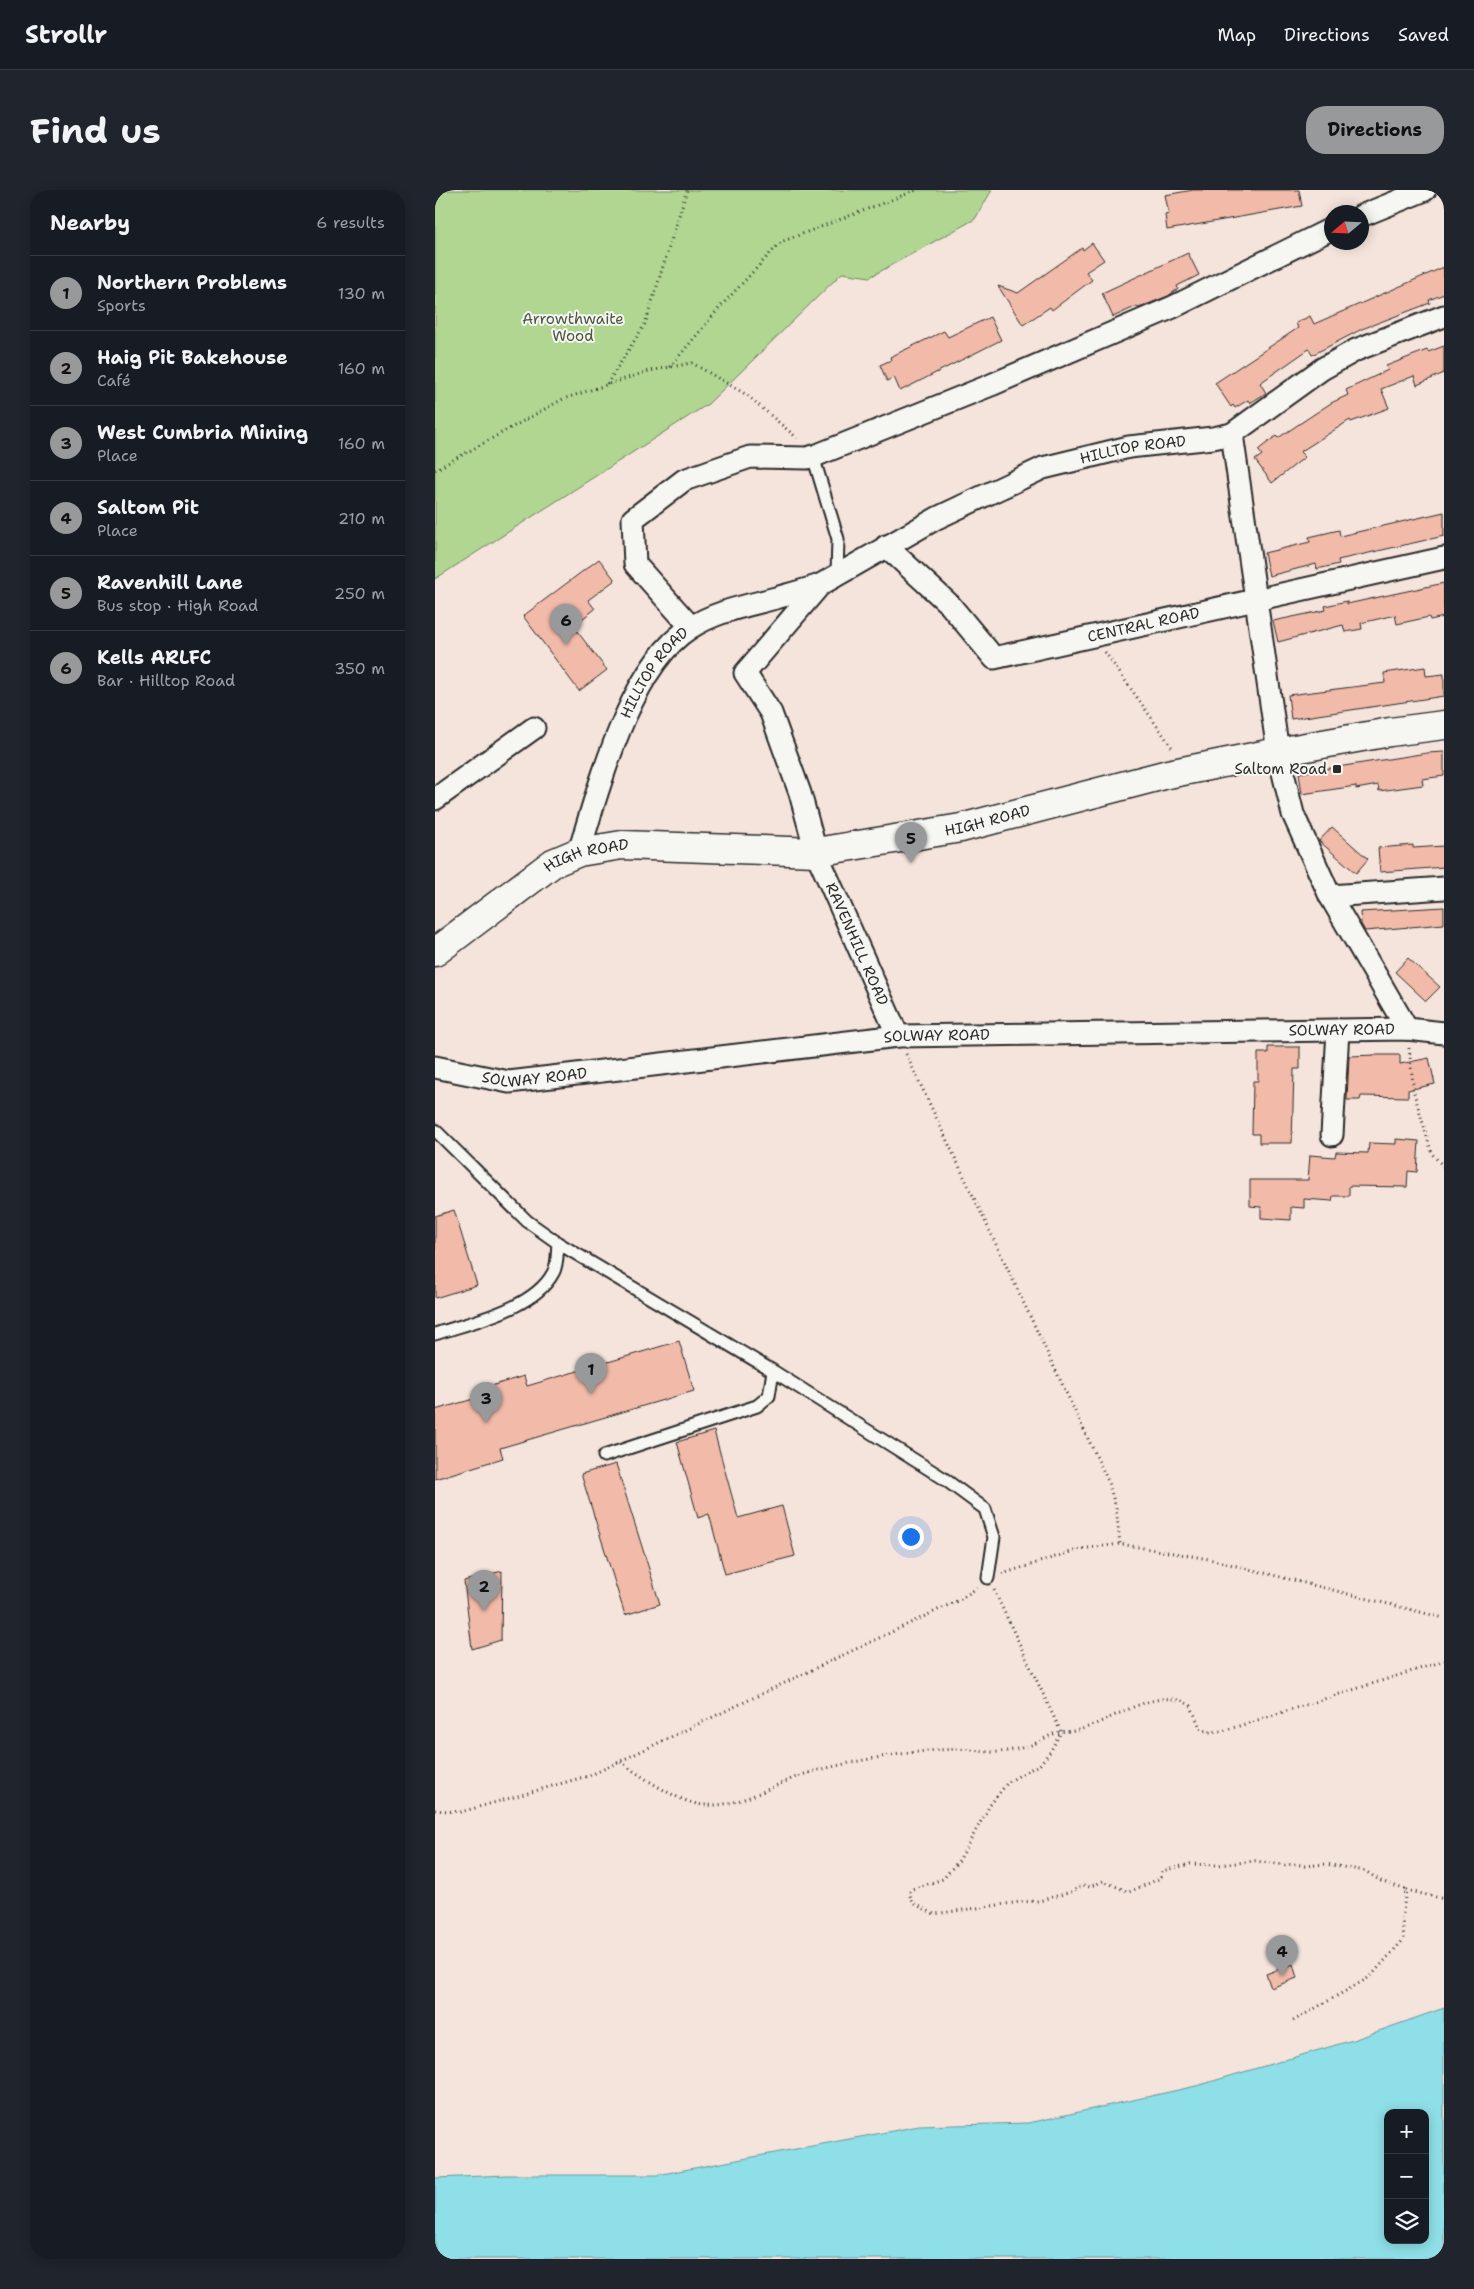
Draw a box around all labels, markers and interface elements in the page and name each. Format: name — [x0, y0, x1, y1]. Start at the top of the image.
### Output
text: Strollr — [25, 19, 107, 51]
text: Map — [1218, 23, 1256, 47]
text: Directions — [1284, 23, 1370, 47]
text: Saved — [1398, 23, 1449, 47]
button: Directions — [1306, 106, 1444, 154]
text: Find us — [30, 107, 161, 154]
north arrow — [1324, 205, 1369, 250]
text: Nearby — [50, 209, 130, 237]
text: 6 results — [316, 212, 385, 233]
text: Northern Problems — [97, 270, 287, 295]
text: 1 — [62, 283, 70, 304]
text: 130 m — [338, 283, 385, 304]
text: Sports — [97, 295, 146, 316]
park label: Arrowthwaite Wood — [522, 309, 624, 346]
text: Haig Pit Bakehouse — [97, 345, 288, 370]
text: 2 — [60, 358, 72, 379]
text: 160 m — [338, 358, 385, 379]
text: Café — [97, 370, 131, 391]
text: West Cumbria Mining — [97, 420, 308, 445]
street label: HILLTOP ROAD — [1078, 431, 1187, 469]
text: 3 — [60, 433, 72, 454]
text: 160 m — [338, 433, 385, 454]
text: Place — [97, 445, 138, 466]
text: Saltom Pit — [97, 495, 199, 520]
text: 4 — [60, 508, 72, 529]
text: 210 m — [338, 508, 385, 529]
text: Place — [97, 520, 138, 541]
text: Ravenhill Lane — [97, 570, 243, 595]
text: 5 — [61, 583, 71, 604]
text: 250 m — [334, 583, 385, 604]
text: Bus stop · High Road — [97, 595, 258, 616]
street label: CENTRAL ROAD — [1085, 603, 1201, 647]
pin: 6 — [550, 604, 582, 645]
street label: HILLTOP ROAD — [616, 622, 692, 722]
text: Kells ARLFC — [97, 645, 211, 670]
text: 6 — [60, 658, 72, 679]
text: 350 m — [334, 658, 385, 679]
text: Bar · Hilltop Road — [97, 670, 235, 691]
place label: Saltom Road — [1234, 759, 1327, 779]
marker: Saltom Road — [1331, 763, 1343, 775]
street label: HIGH ROAD — [943, 800, 1033, 841]
pin: 5 — [895, 822, 927, 863]
street label: HIGH ROAD — [539, 835, 629, 877]
street label: RAVENHILL ROAD — [821, 879, 893, 1009]
street label: SOLWAY ROAD — [1288, 1019, 1395, 1041]
street label: SOLWAY ROAD — [883, 1025, 990, 1048]
street label: SOLWAY ROAD — [480, 1063, 588, 1092]
pin: 1 — [575, 1353, 607, 1394]
pin: 3 — [470, 1382, 502, 1423]
your location — [898, 1524, 924, 1550]
pin: 2 — [468, 1570, 500, 1611]
pin: 4 — [1266, 1935, 1298, 1976]
map controls — [1384, 2109, 1429, 2244]
button: + — [1384, 2109, 1429, 2154]
button: − — [1384, 2154, 1429, 2199]
button: layers — [1384, 2199, 1429, 2244]

